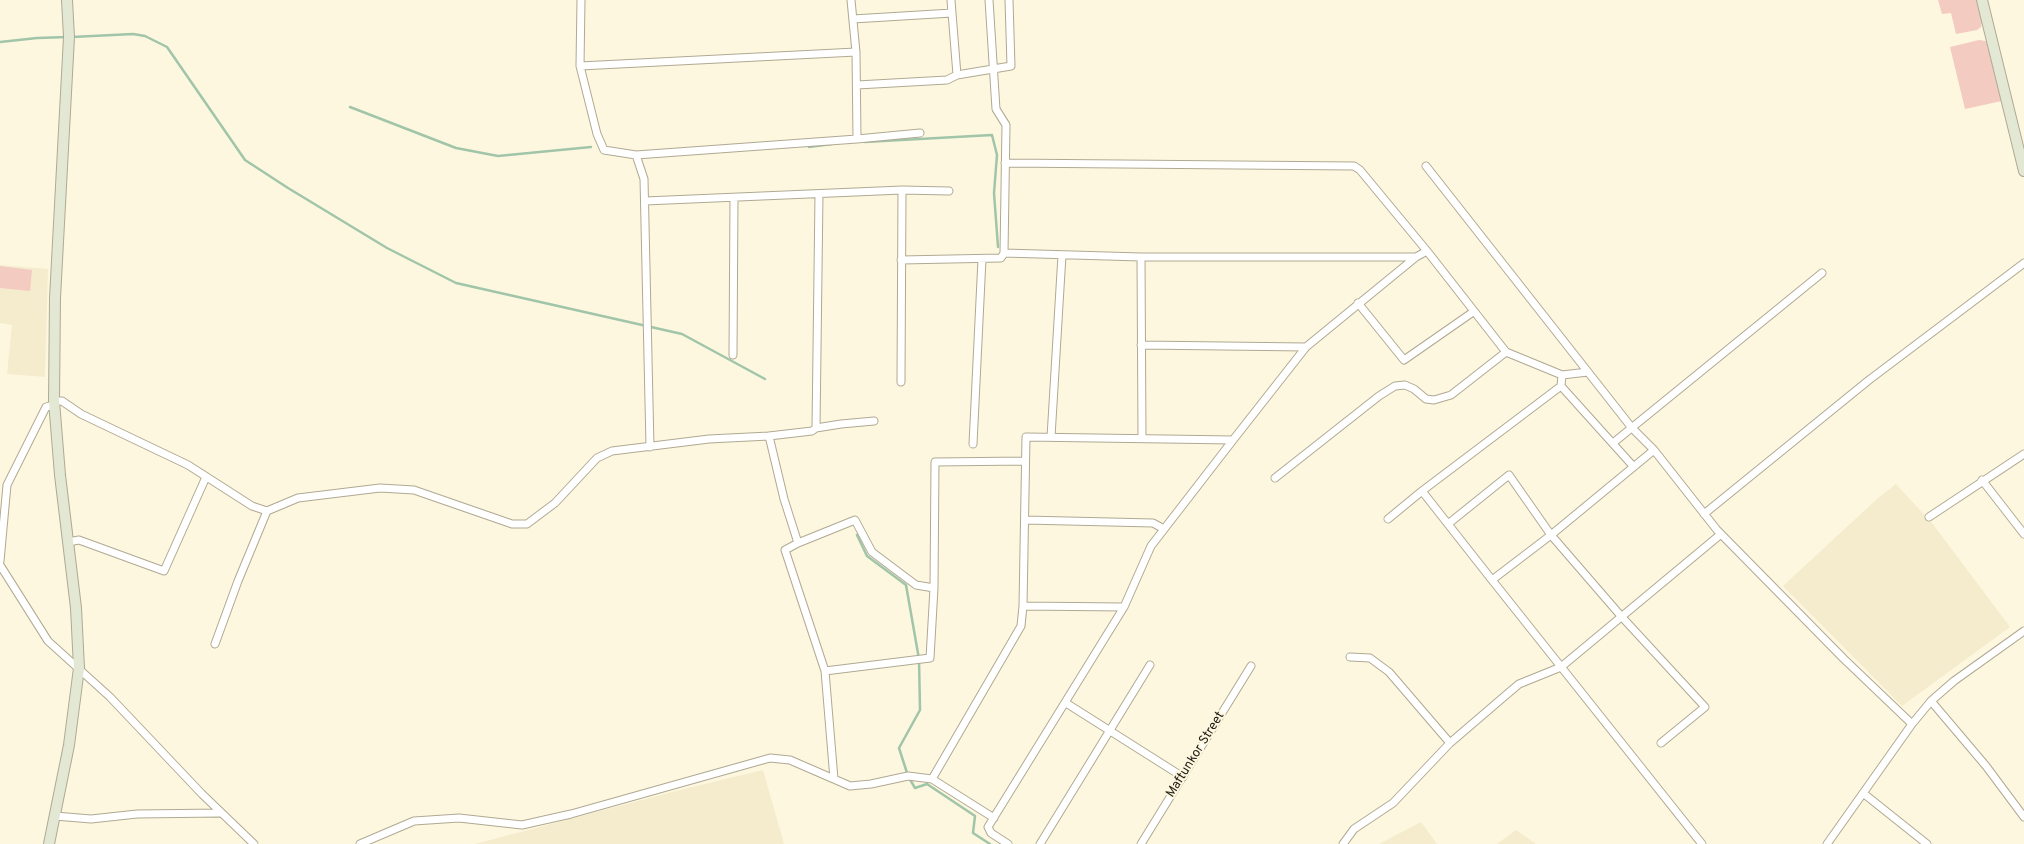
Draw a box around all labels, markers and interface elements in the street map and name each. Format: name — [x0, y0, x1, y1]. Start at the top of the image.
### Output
street label: Maftunkor Street — [1163, 709, 1229, 801]

